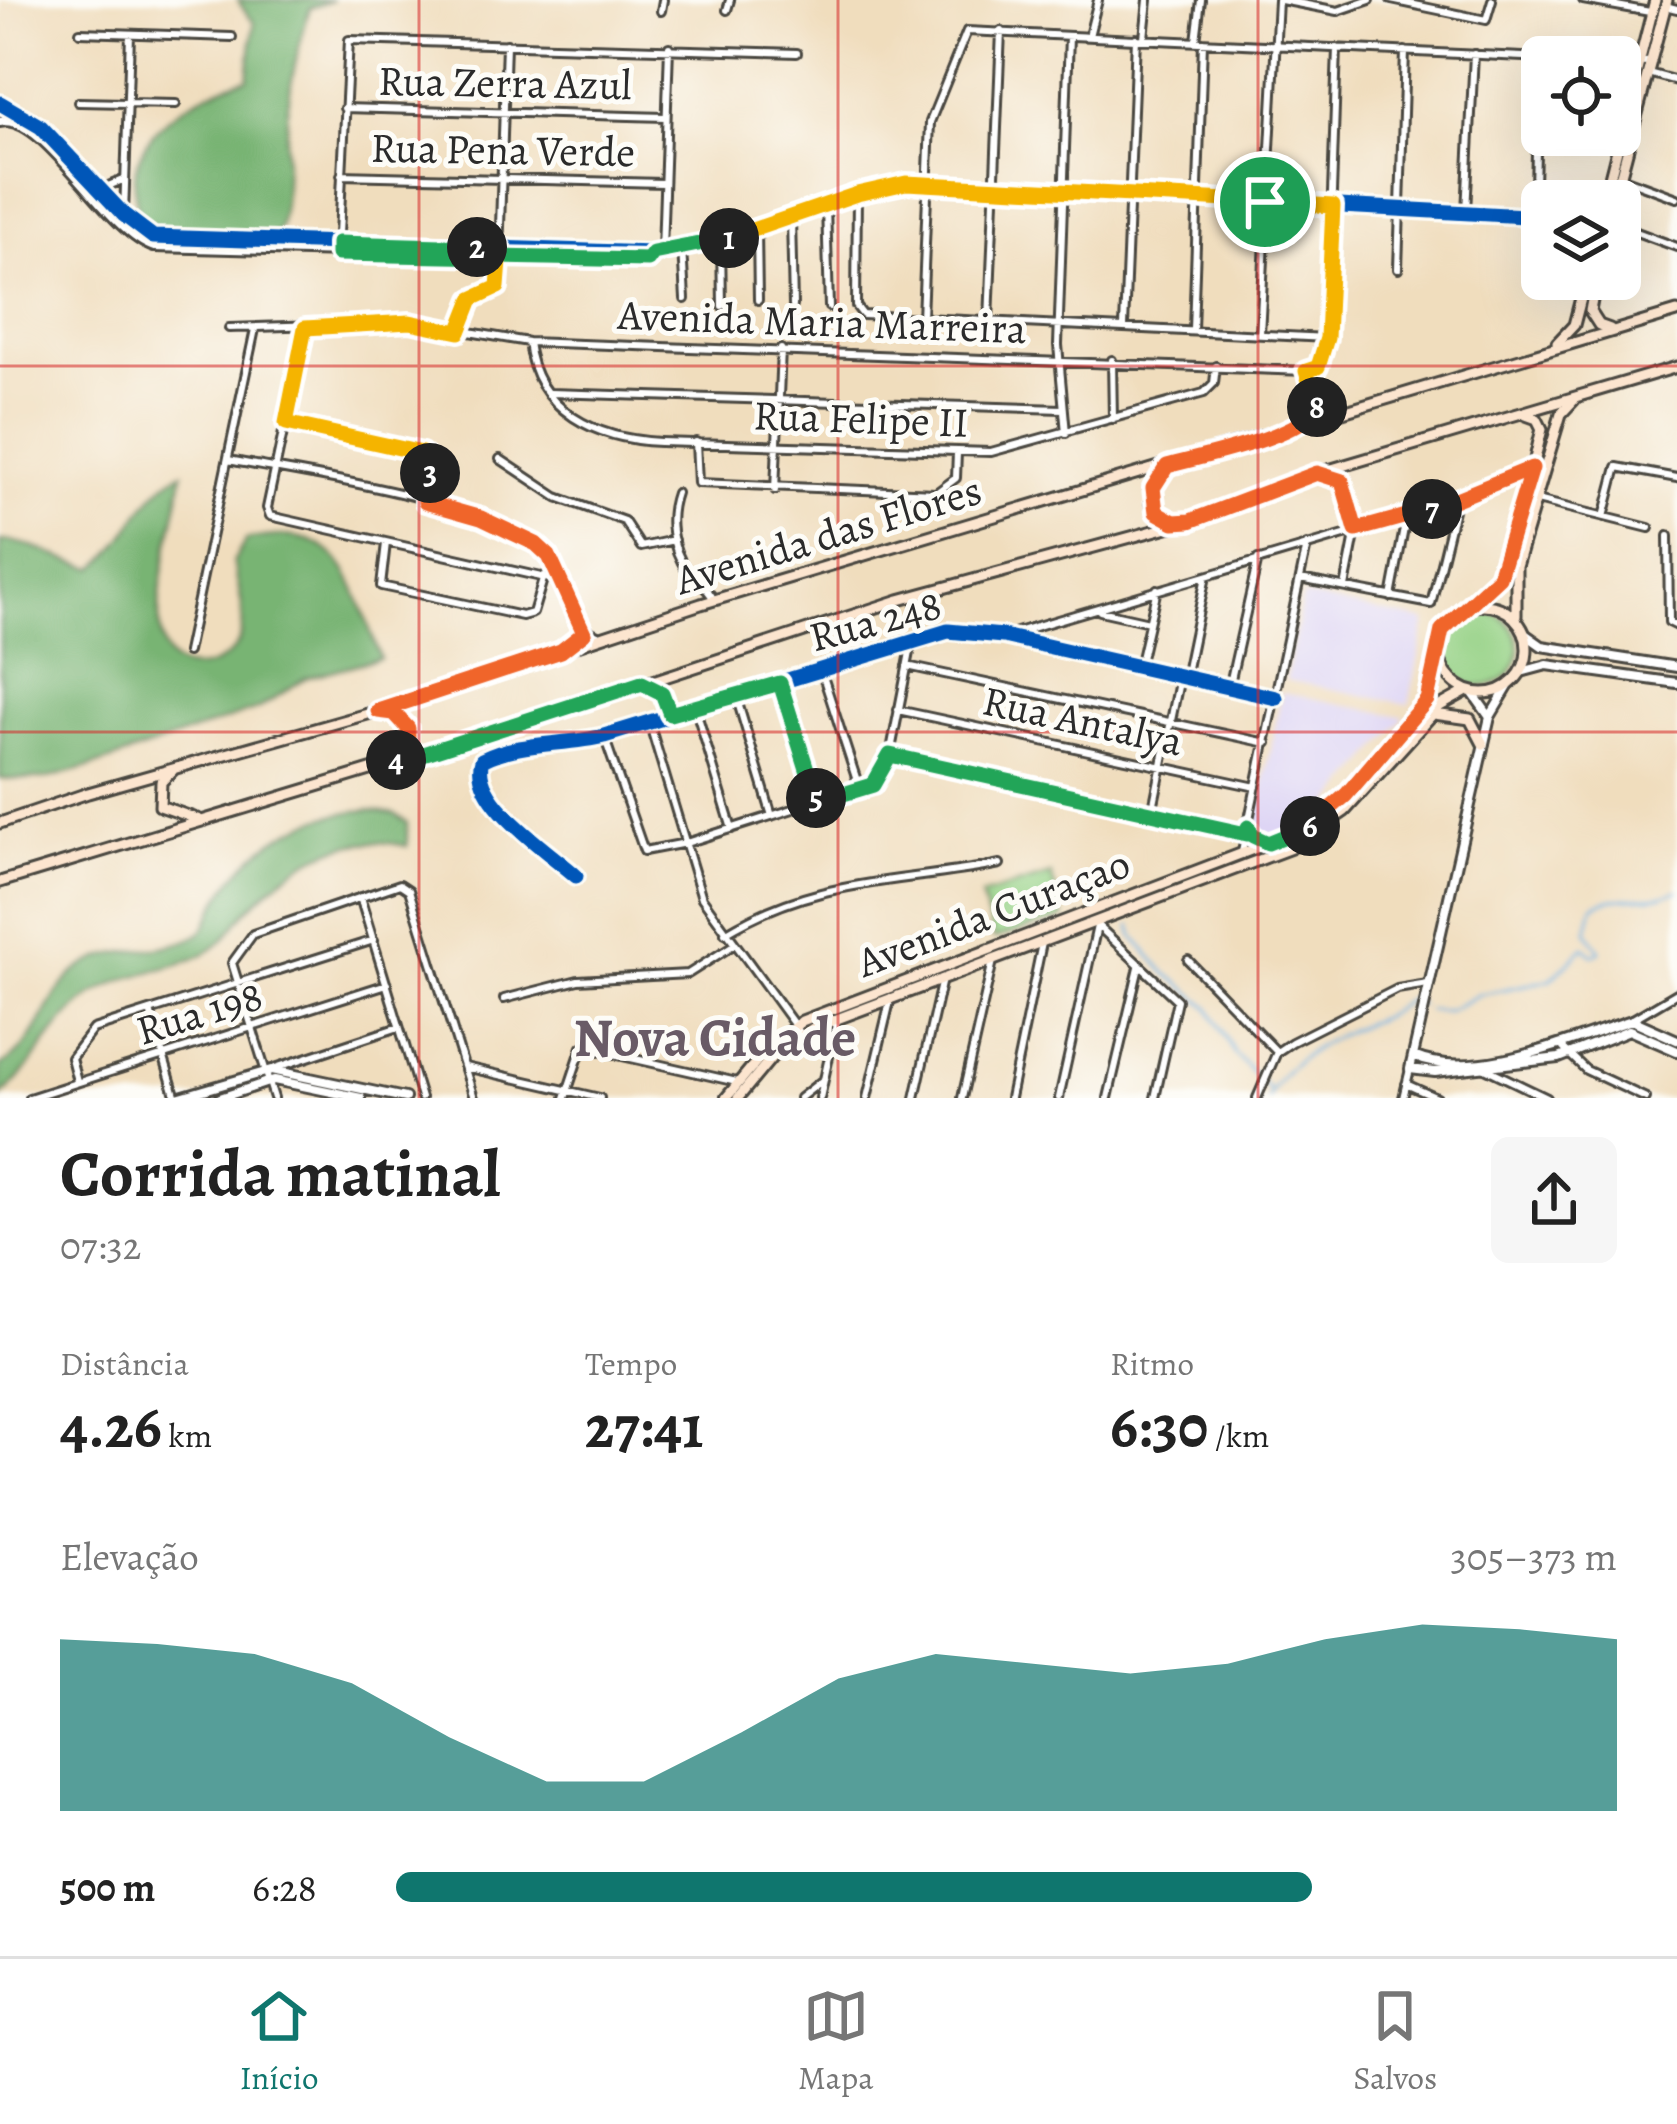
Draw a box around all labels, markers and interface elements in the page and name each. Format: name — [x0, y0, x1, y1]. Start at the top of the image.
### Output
map controls — [1521, 36, 1641, 300]
button: locate — [1521, 36, 1641, 156]
street label: Rua Zerra Azul — [378, 52, 632, 113]
street label: Rua Pena Verde — [370, 119, 636, 180]
pin — [1214, 151, 1316, 253]
icon: arrive — [1232, 169, 1298, 235]
button: layers — [1521, 180, 1641, 300]
pin: 1 — [699, 208, 759, 268]
text: 1 — [723, 215, 735, 260]
pin: 2 — [447, 217, 507, 277]
text: 2 — [469, 224, 485, 269]
street label: Avenida Maria Marreira — [616, 286, 1028, 357]
pin: 8 — [1287, 377, 1347, 437]
text: 8 — [1309, 384, 1325, 429]
street label: Rua Felipe II — [752, 386, 969, 451]
pin: 3 — [400, 443, 460, 503]
text: 3 — [423, 450, 437, 495]
street label: Avenida das Flores — [667, 461, 988, 608]
pin: 7 — [1402, 479, 1462, 539]
text: 7 — [1425, 486, 1439, 531]
street label: Rua 248 — [803, 576, 947, 665]
street label: Rua Antalya — [978, 672, 1189, 770]
pin: 4 — [366, 730, 426, 790]
text: 4 — [388, 737, 404, 782]
pin: 5 — [786, 768, 846, 828]
text: 5 — [809, 775, 823, 820]
pin: 6 — [1280, 796, 1340, 856]
text: 6 — [1302, 803, 1318, 848]
street label: Avenida Curaçao — [848, 834, 1138, 991]
street label: Rua 198 — [129, 966, 269, 1059]
district label: Nova Cidade — [574, 1001, 856, 1075]
text: Corrida matinal — [60, 1129, 501, 1219]
button: share — [1491, 1137, 1617, 1263]
text: 07:32 — [60, 1219, 141, 1272]
text: Distância — [60, 1341, 189, 1386]
text: Tempo — [585, 1341, 677, 1386]
text: Ritmo — [1110, 1341, 1194, 1386]
text: 4.26 — [60, 1386, 162, 1468]
text: 27:41 — [585, 1386, 704, 1468]
text: 6:30 — [1110, 1386, 1208, 1468]
text: km — [162, 1413, 212, 1458]
text: /km — [1208, 1413, 1270, 1458]
text: Elevação — [60, 1530, 199, 1583]
text: 305–373 m — [1451, 1530, 1617, 1583]
text: 500 m — [60, 1861, 155, 1914]
text: 6:28 — [252, 1861, 317, 1914]
tab: Início — [240, 1983, 318, 2100]
tab: Mapa — [798, 1983, 874, 2100]
tab: Salvos — [1353, 1983, 1437, 2100]

